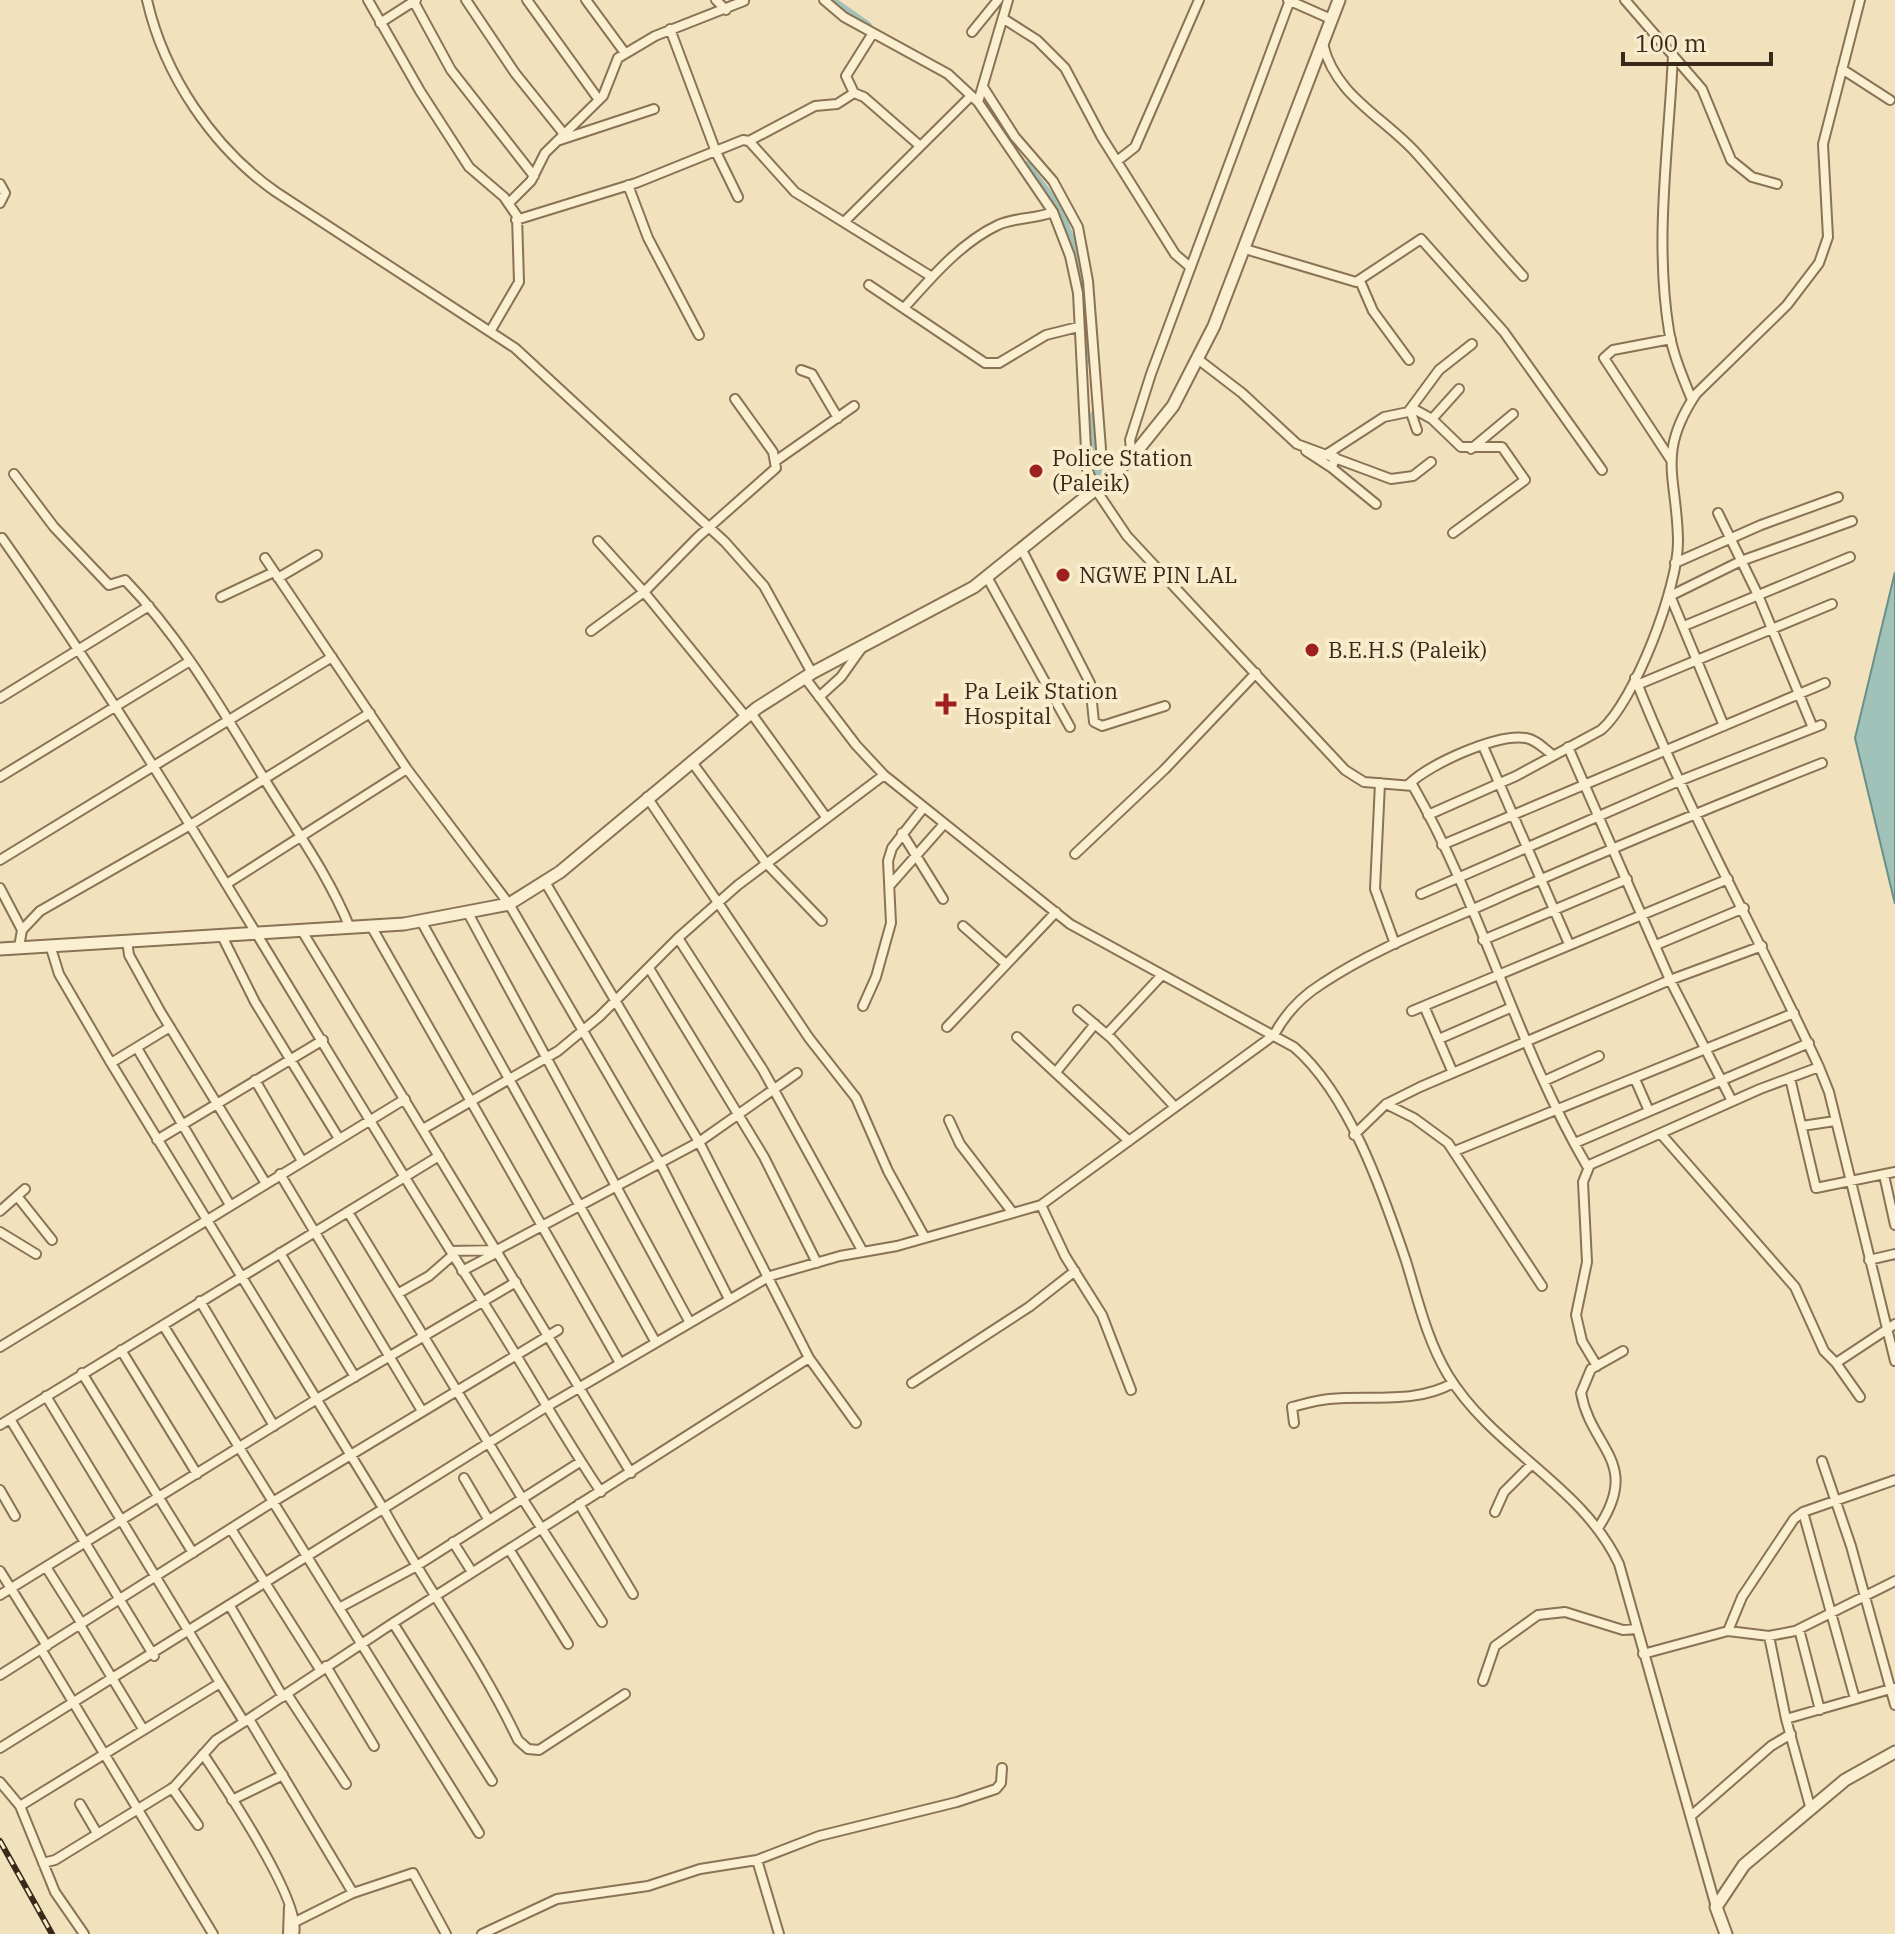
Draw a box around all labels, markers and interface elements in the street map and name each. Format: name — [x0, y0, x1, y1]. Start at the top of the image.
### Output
scale bar — [1623, 16, 1771, 66]
text: 100 m — [1635, 27, 1707, 59]
place label: Police Station (Paleik) — [1052, 443, 1193, 497]
marker: Police Station (Paleik) — [1027, 462, 1045, 480]
place label: NGWE PIN LAL — [1079, 560, 1237, 589]
marker: NGWE PIN LAL — [1054, 566, 1072, 584]
place label: B.E.H.S (Paleik) — [1328, 635, 1487, 664]
marker: B.E.H.S (Paleik) — [1303, 641, 1321, 659]
place label: Pa Leik Station Hospital — [964, 676, 1118, 730]
marker: Pa Leik Station Hospital — [935, 693, 957, 715]

